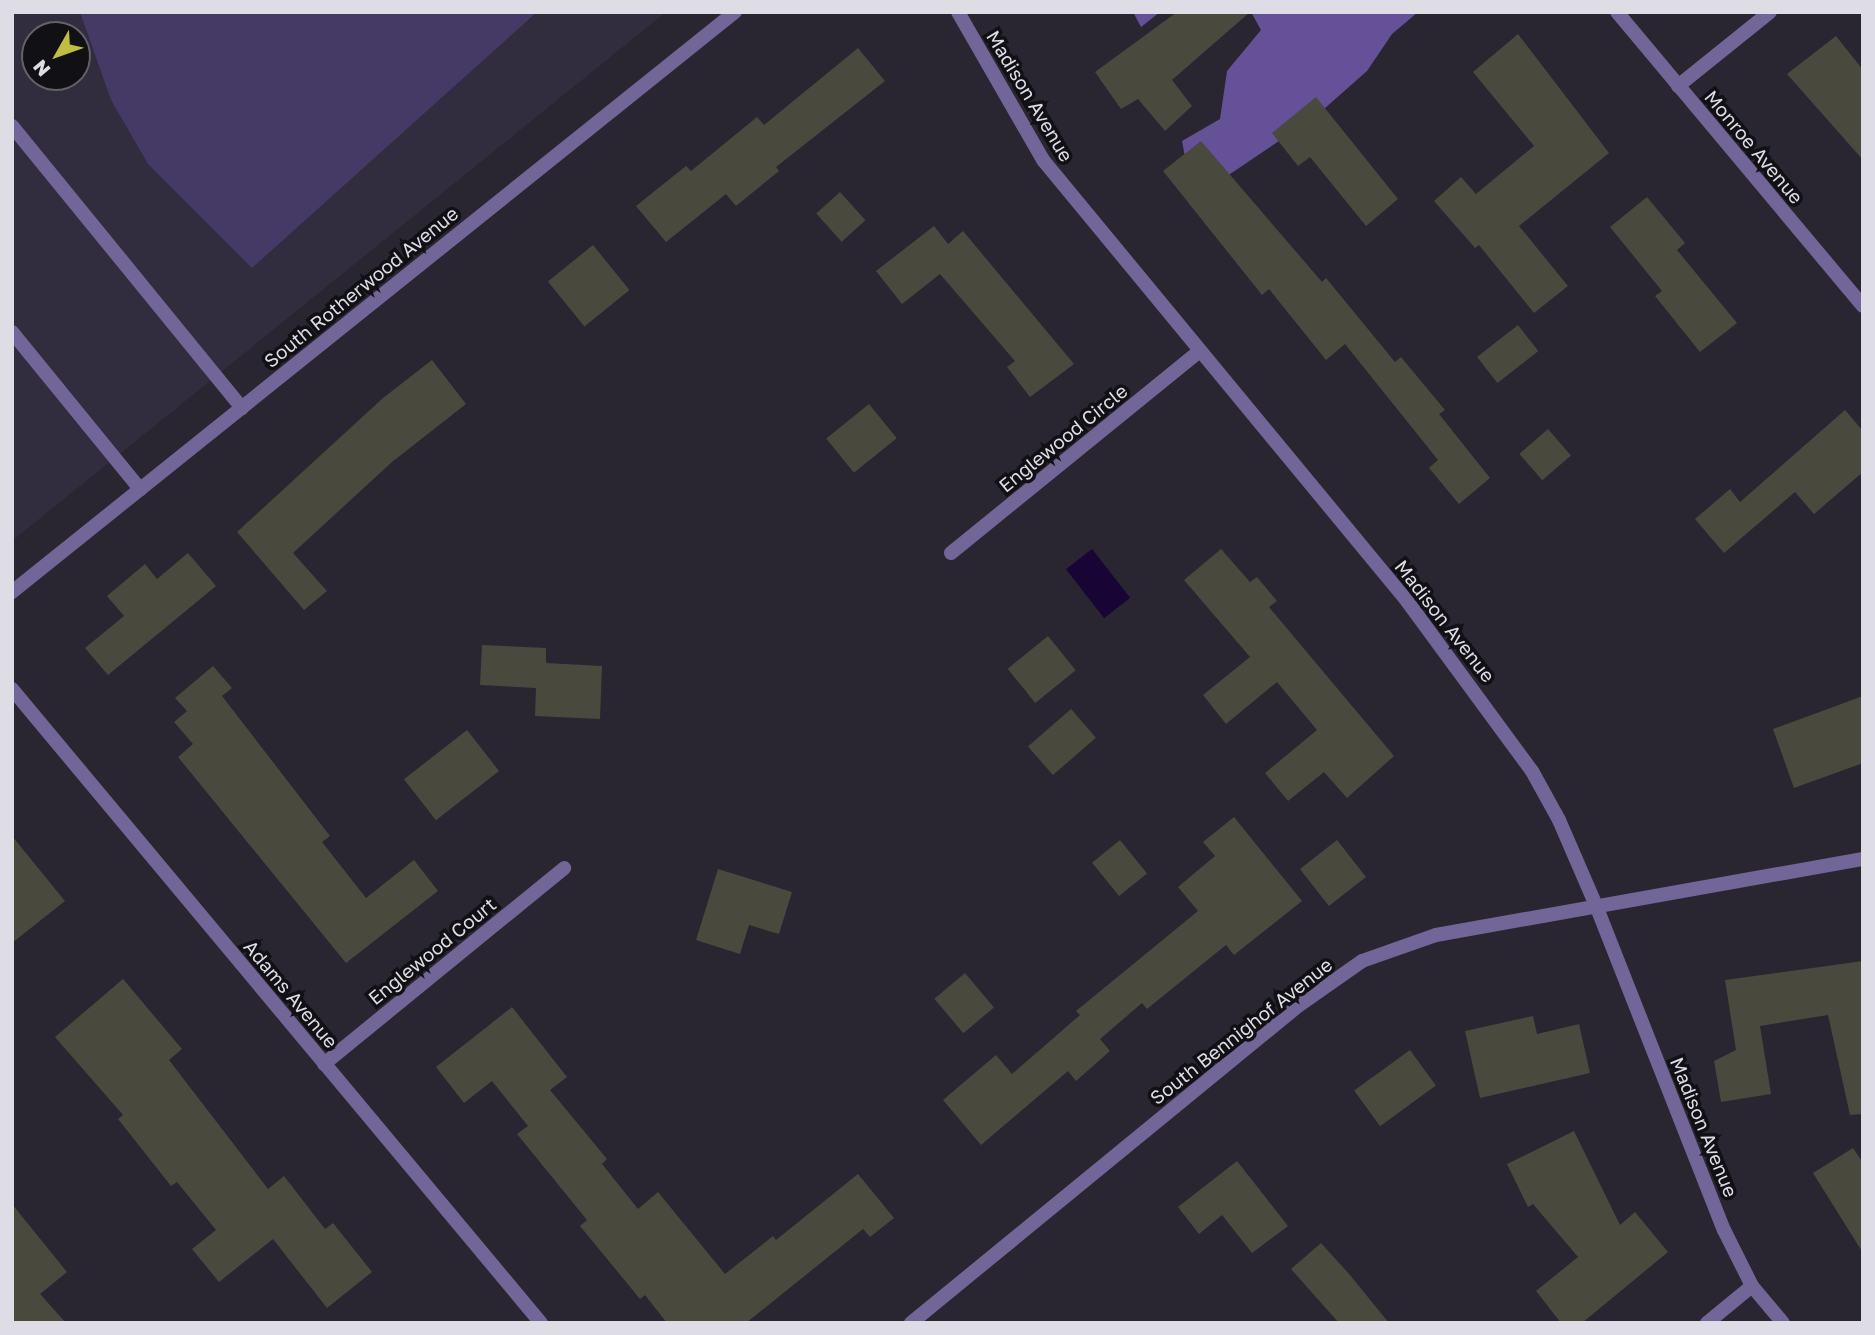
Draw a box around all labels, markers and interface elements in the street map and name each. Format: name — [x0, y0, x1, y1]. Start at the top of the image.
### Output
north arrow — [21, 21, 91, 91]
street label: Madison Avenue — [982, 26, 1078, 166]
text: N — [28, 56, 55, 81]
street label: Monroe Avenue — [1700, 86, 1808, 208]
street label: South Rotherwood Avenue — [259, 202, 463, 372]
street label: Englewood Circle — [994, 379, 1132, 497]
street label: Madison Avenue — [1390, 555, 1500, 687]
street label: Englewood Court — [364, 893, 500, 1009]
street label: Adams Avenue — [239, 935, 343, 1053]
street label: South Bennighof Avenue — [1145, 953, 1337, 1109]
street label: Madison Avenue — [1666, 1054, 1742, 1200]

